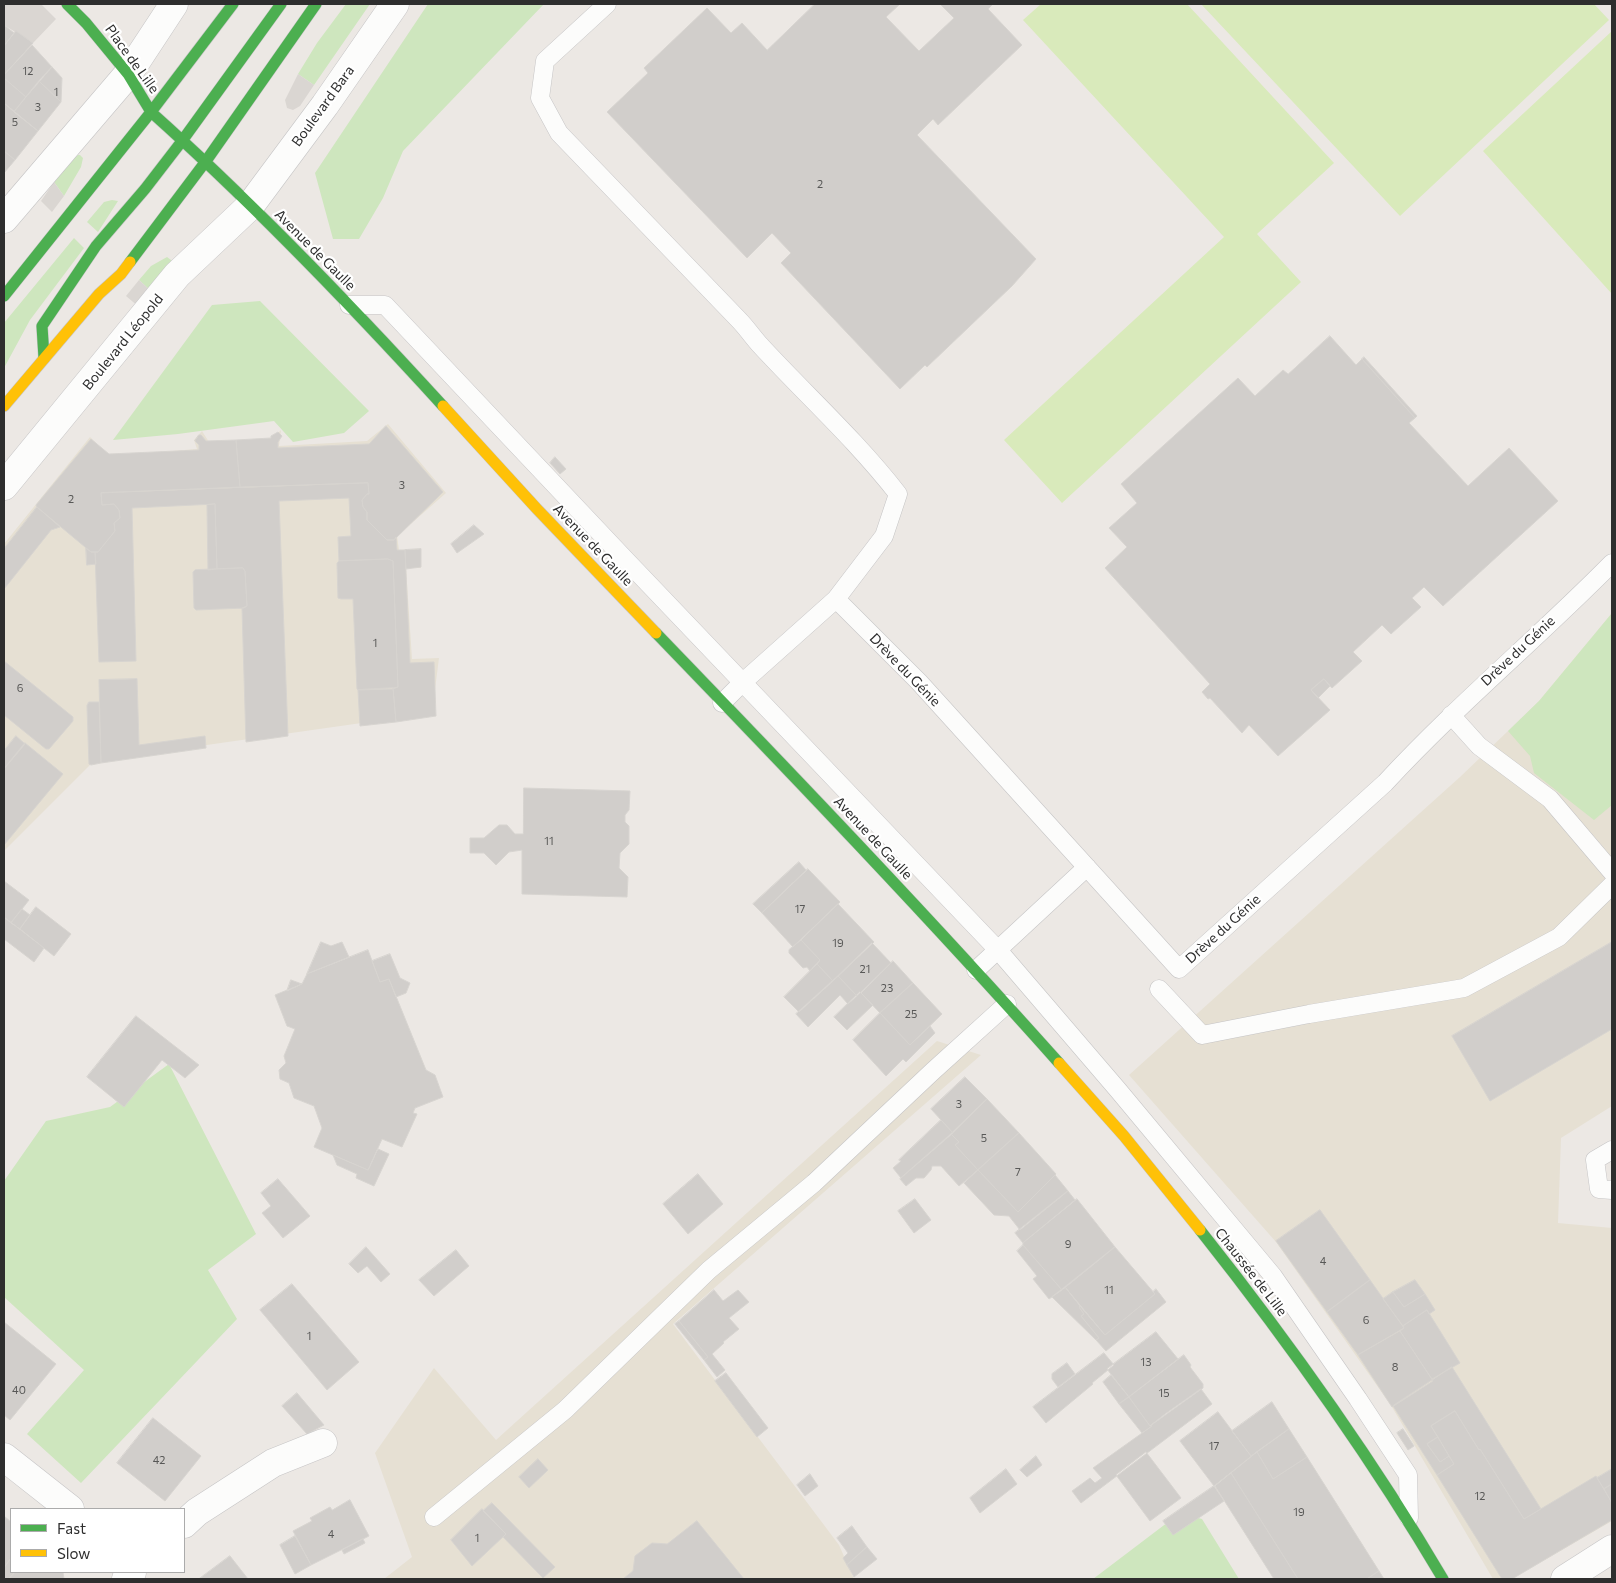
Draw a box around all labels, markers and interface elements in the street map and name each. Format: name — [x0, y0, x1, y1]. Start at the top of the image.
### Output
street label: Place de Lille — [101, 21, 163, 97]
street label: Boulevard Bara — [288, 62, 358, 150]
house number: 12 — [23, 64, 33, 78]
house number: 1 — [54, 85, 58, 99]
house number: 3 — [35, 100, 41, 114]
house number: 5 — [12, 115, 18, 129]
house number: 2 — [817, 177, 823, 191]
street label: Avenue de Gaulle — [271, 206, 359, 294]
street label: Boulevard Léopold — [79, 291, 167, 393]
house number: 3 — [399, 478, 405, 492]
house number: 2 — [68, 492, 74, 506]
street label: Avenue de Gaulle — [550, 501, 636, 589]
street label: Drève du Génie — [1477, 612, 1559, 690]
street label: Drève du Génie — [866, 630, 944, 710]
house number: 1 — [373, 636, 377, 650]
house number: 6 — [17, 681, 23, 695]
street label: Avenue de Gaulle — [830, 793, 916, 883]
house number: 11 — [544, 834, 554, 848]
street label: Drève du Génie — [1182, 891, 1264, 967]
house number: 17 — [795, 902, 805, 916]
house number: 19 — [832, 936, 844, 950]
house number: 21 — [860, 962, 870, 976]
house number: 23 — [881, 981, 893, 995]
house number: 25 — [905, 1007, 917, 1021]
house number: 3 — [956, 1097, 962, 1111]
house number: 5 — [981, 1131, 987, 1145]
house number: 7 — [1015, 1165, 1021, 1179]
street label: Chaussée de Lille — [1211, 1225, 1291, 1319]
house number: 9 — [1065, 1237, 1071, 1251]
house number: 4 — [1320, 1254, 1326, 1268]
house number: 11 — [1104, 1283, 1114, 1297]
house number: 6 — [1363, 1313, 1369, 1327]
house number: 1 — [307, 1329, 311, 1343]
house number: 13 — [1141, 1355, 1151, 1369]
house number: 8 — [1392, 1360, 1398, 1374]
house number: 40 — [12, 1383, 26, 1397]
house number: 15 — [1158, 1386, 1170, 1400]
house number: 17 — [1209, 1439, 1219, 1453]
house number: 42 — [153, 1453, 165, 1467]
house number: 12 — [1475, 1489, 1485, 1503]
house number: 19 — [1293, 1505, 1305, 1519]
legend — [10, 1508, 185, 1573]
text: Fast — [57, 1519, 86, 1537]
house number: 4 — [328, 1527, 334, 1541]
house number: 1 — [475, 1531, 479, 1545]
text: Slow — [57, 1544, 90, 1562]

